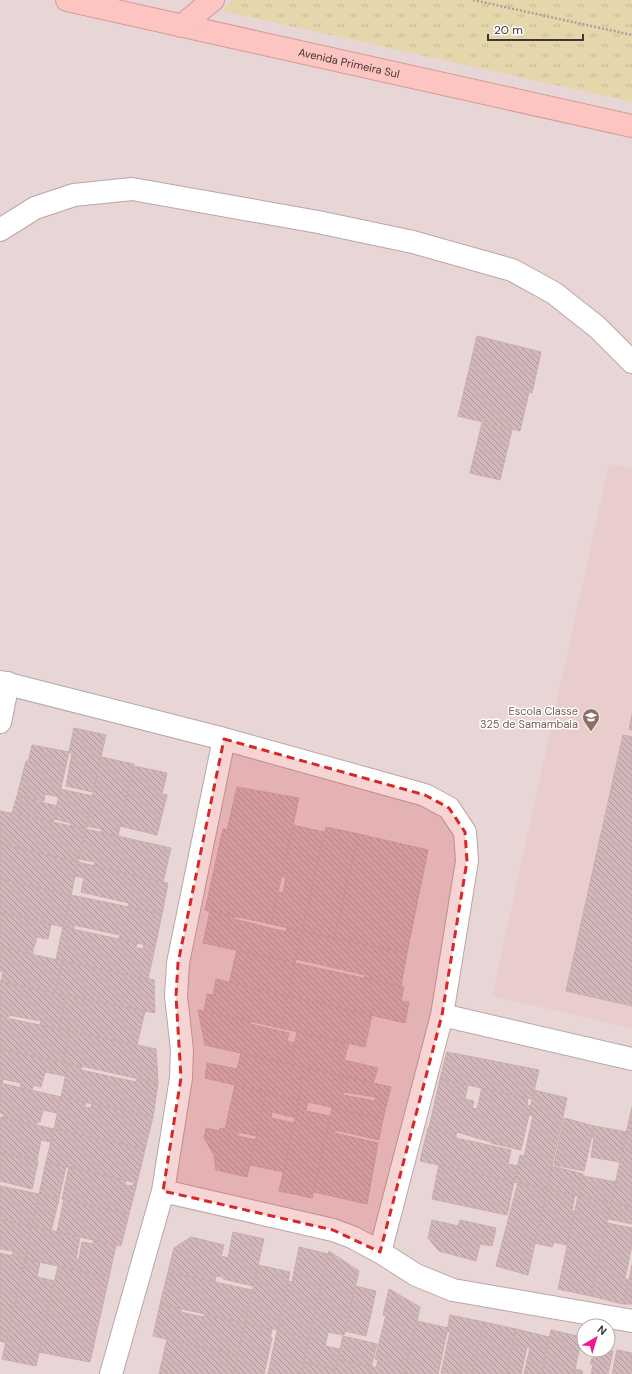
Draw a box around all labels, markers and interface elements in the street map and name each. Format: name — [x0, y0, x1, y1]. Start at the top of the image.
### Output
scale bar — [488, 16, 583, 42]
text: 20 m — [494, 22, 523, 38]
street label: Avenida Primeira Sul — [297, 45, 401, 81]
place label: Escola Classe 325 de Samambaia — [480, 704, 578, 731]
school or university icon: Escola Classe 325 de Samambaia — [581, 707, 601, 732]
north arrow — [576, 1318, 616, 1358]
text: N — [595, 1322, 610, 1338]

